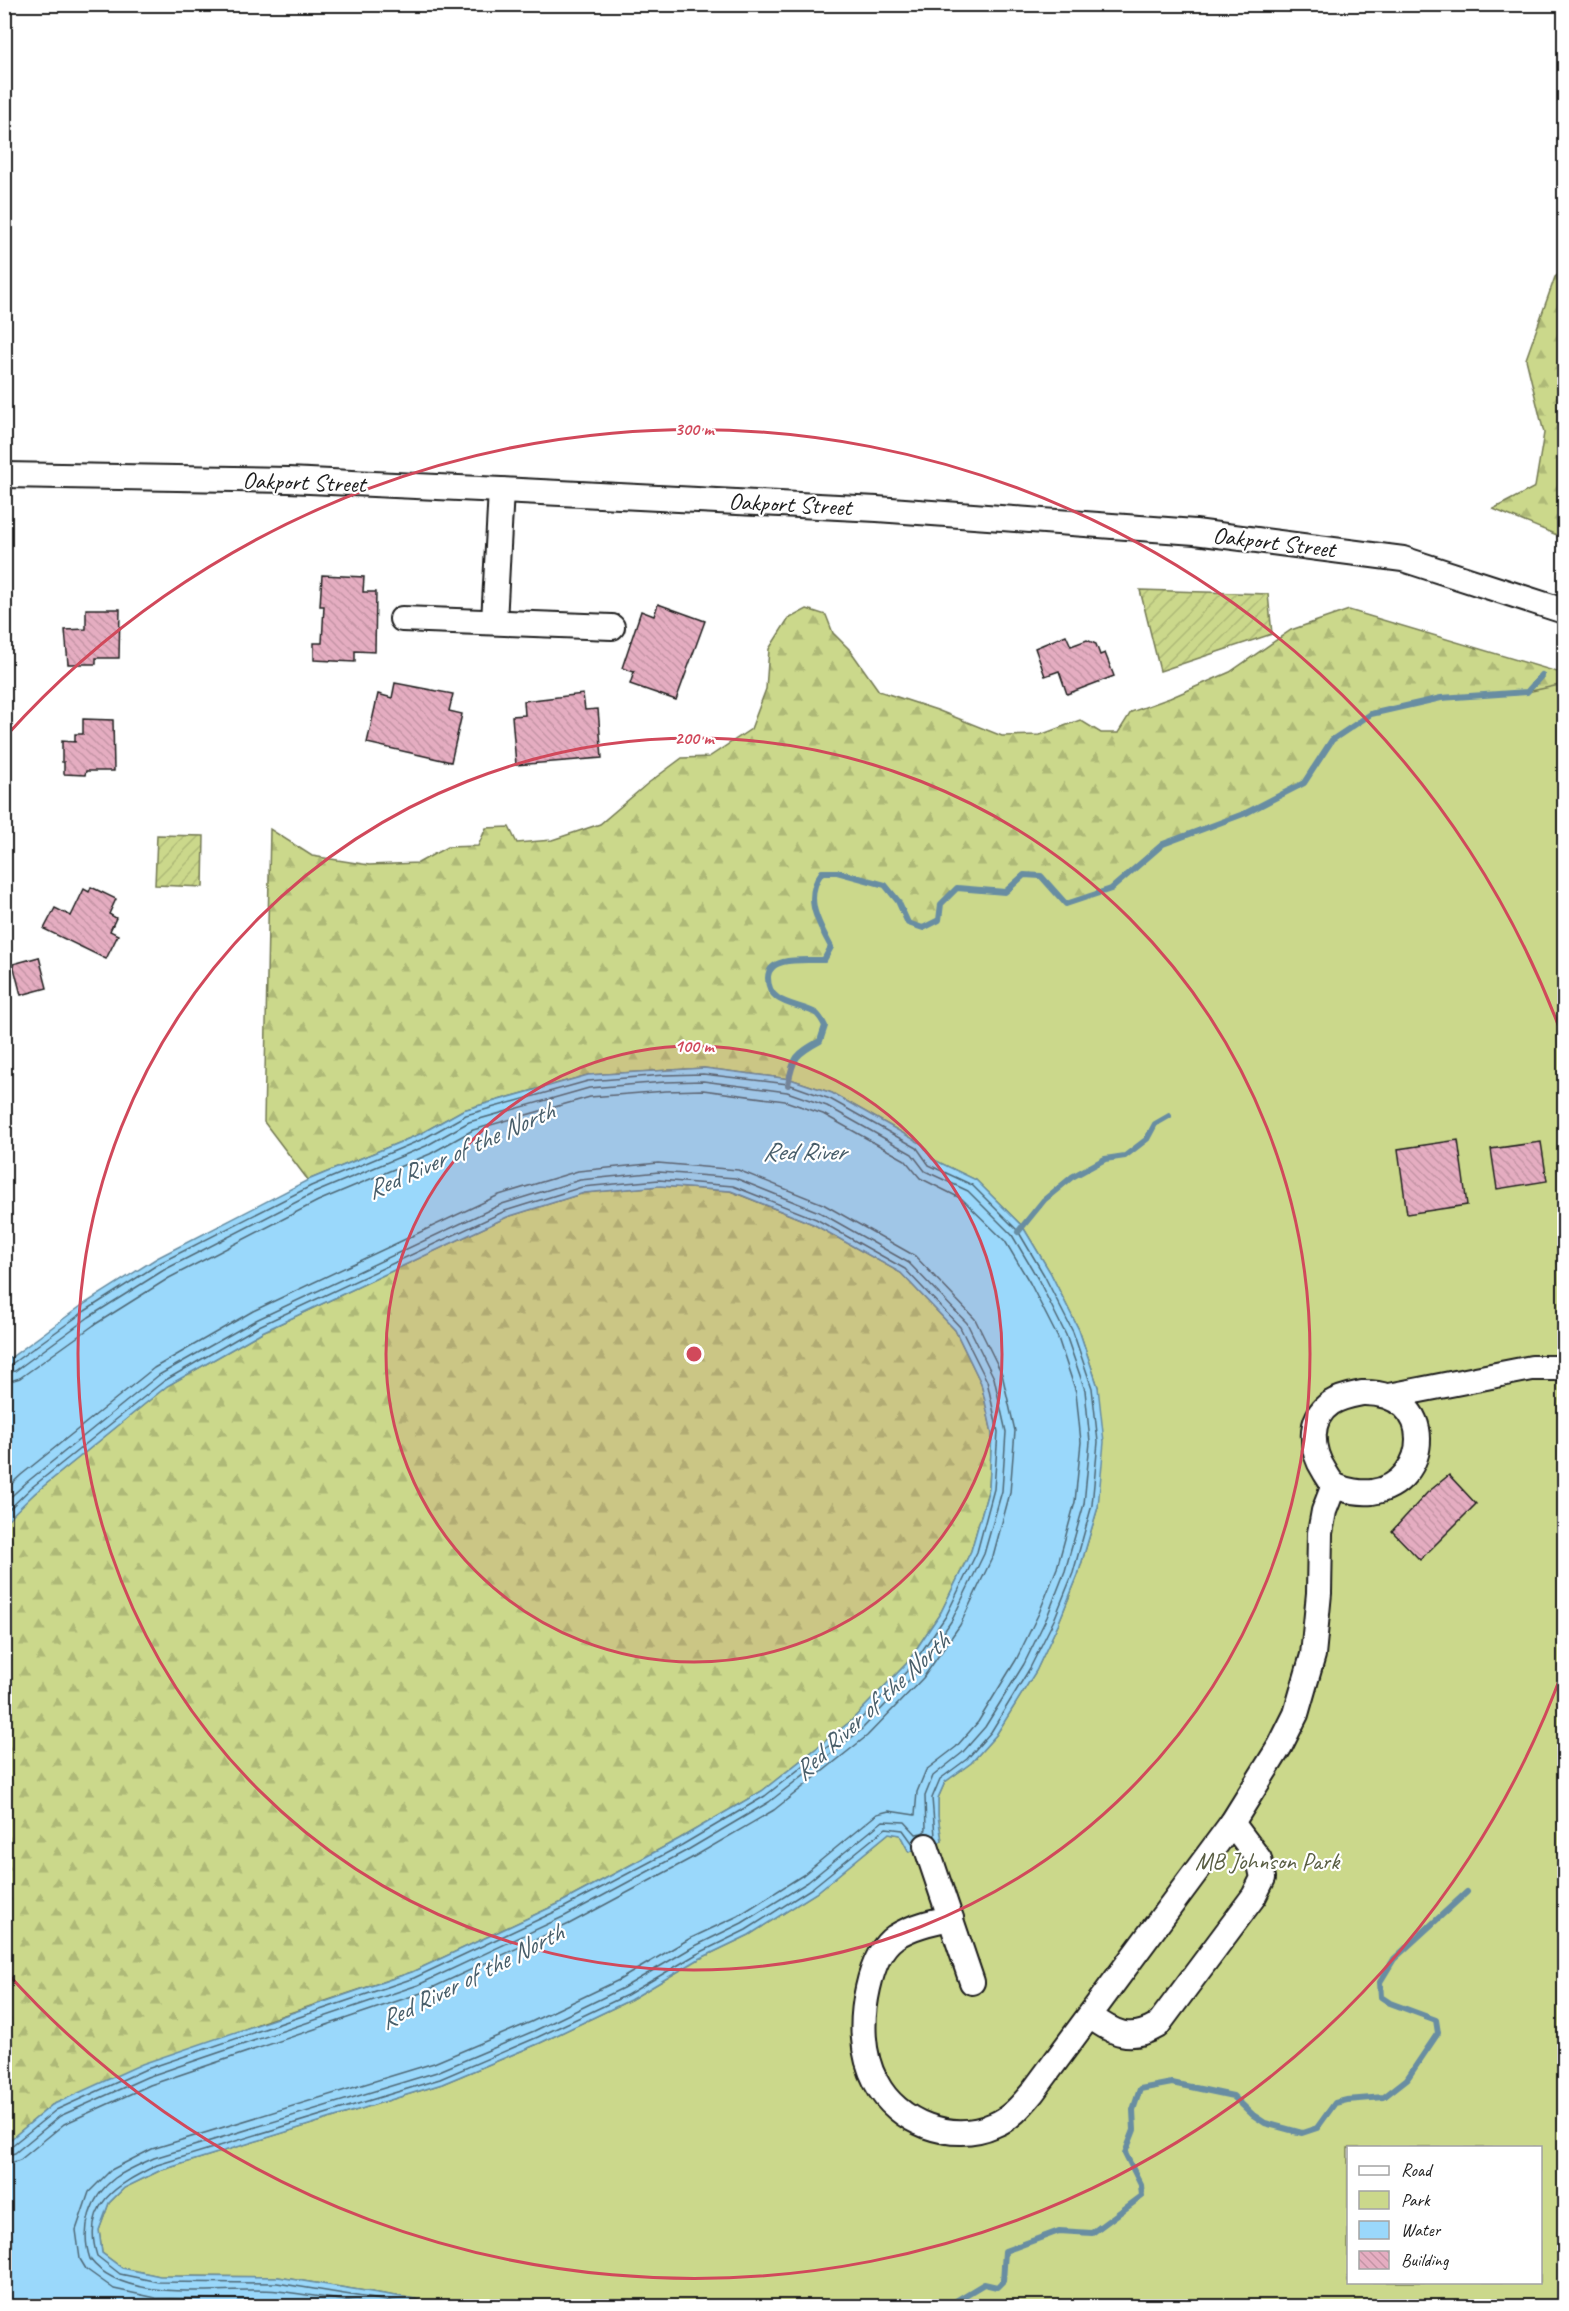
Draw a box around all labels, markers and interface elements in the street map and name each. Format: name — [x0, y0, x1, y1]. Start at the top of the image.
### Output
text: 300 m — [675, 418, 715, 440]
street label: Oakport Street — [242, 465, 368, 499]
street label: Oakport Street — [728, 486, 854, 522]
street label: Oakport Street — [1211, 520, 1339, 565]
text: 200 m — [675, 727, 715, 749]
text: 100 m — [675, 1035, 715, 1057]
water label: Red River of the North — [361, 1093, 561, 1207]
water label: Red River — [763, 1135, 850, 1168]
centre of rings — [684, 1344, 704, 1364]
water label: Red River of the North — [786, 1624, 958, 1787]
park label: MB Johnson Park — [1195, 1846, 1341, 1876]
water label: Red River of the North — [374, 1915, 571, 2037]
legend — [1347, 2146, 1542, 2284]
text: Road — [1401, 2159, 1434, 2181]
text: Park — [1401, 2189, 1431, 2211]
text: Water — [1401, 2219, 1442, 2241]
text: Building — [1401, 2249, 1450, 2271]

